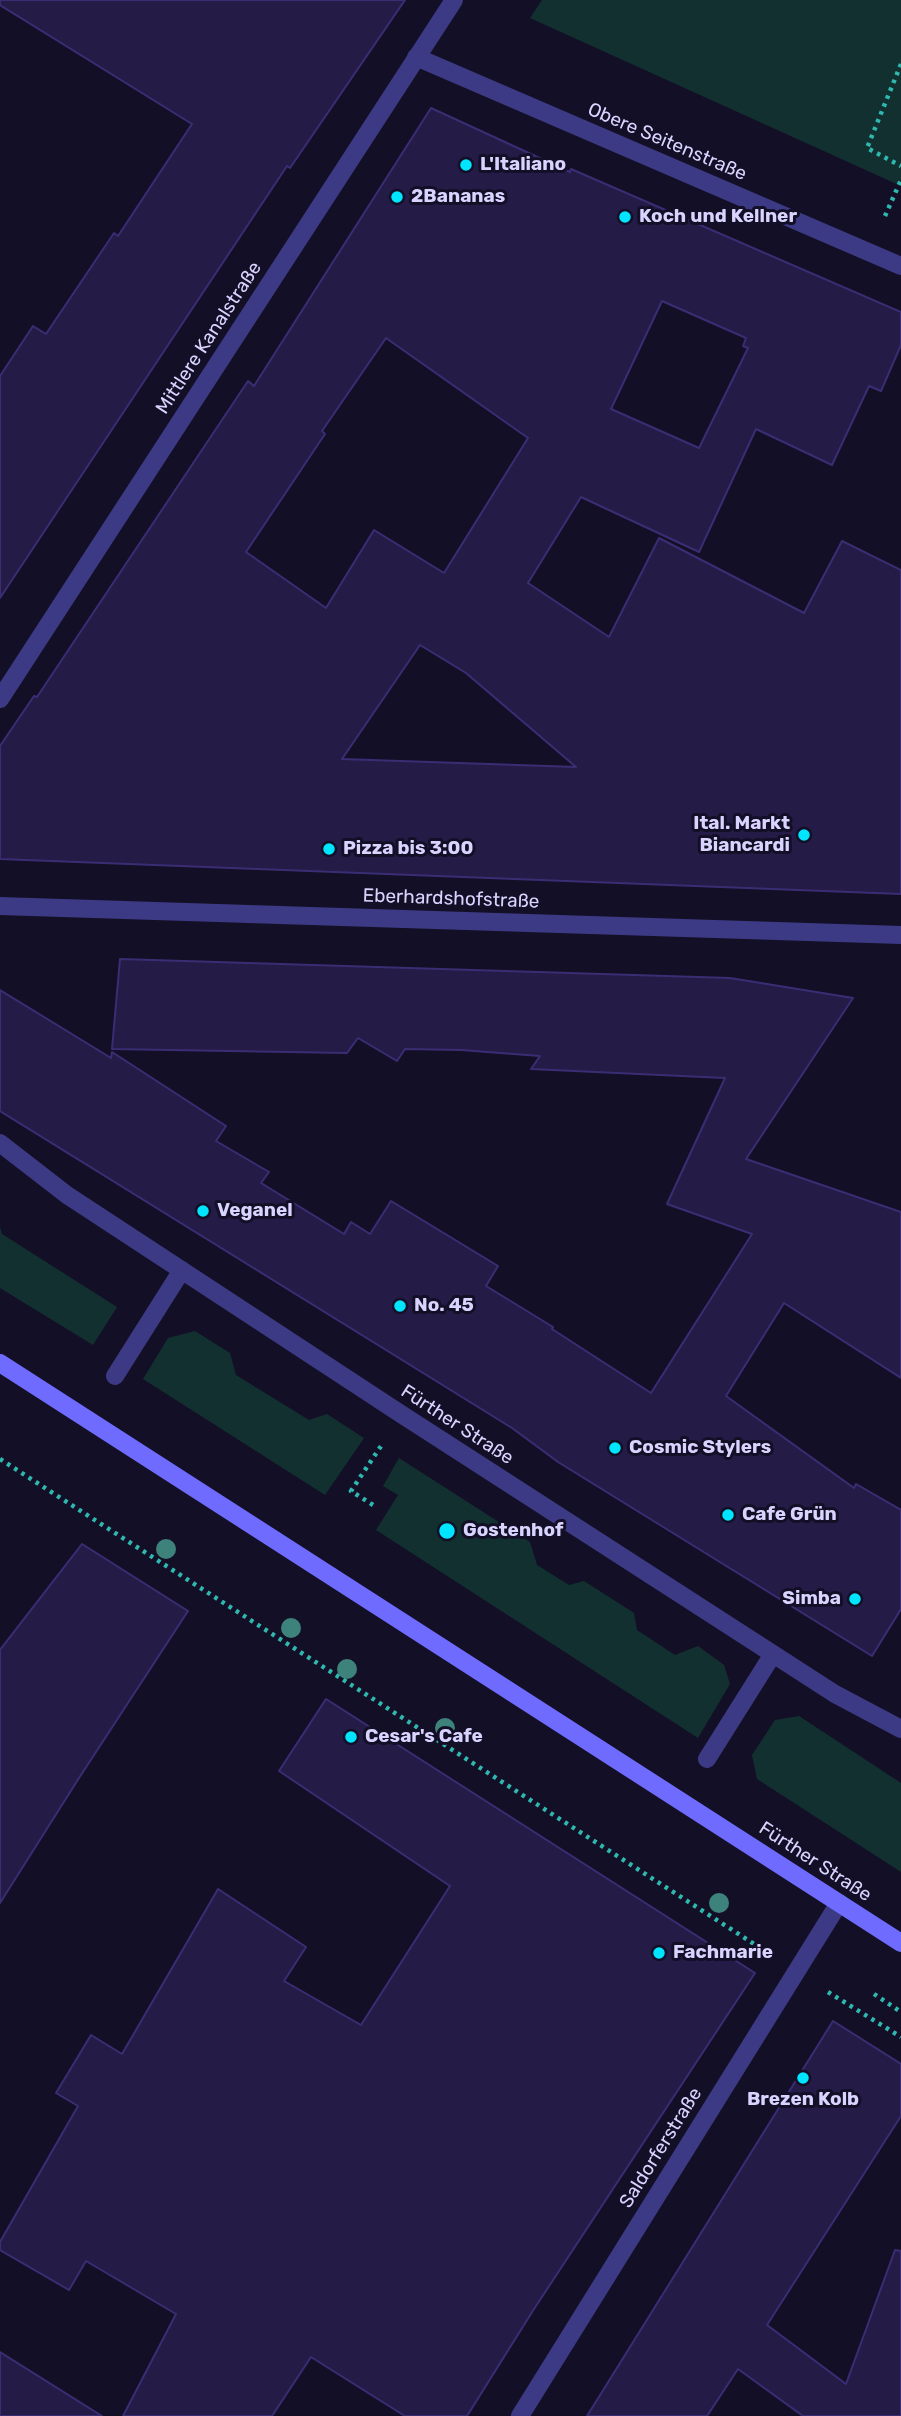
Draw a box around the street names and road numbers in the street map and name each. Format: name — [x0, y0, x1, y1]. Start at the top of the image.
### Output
street label: Obere Seitenstraße — [584, 98, 750, 186]
street label: Mittlere Kanalstraße — [151, 258, 267, 418]
street label: Eberhardshofstraße — [362, 885, 540, 913]
street label: Fürther Straße — [396, 1380, 518, 1470]
street label: Fürther Straße — [754, 1817, 876, 1907]
street label: Saldorferstraße — [615, 2084, 707, 2212]

